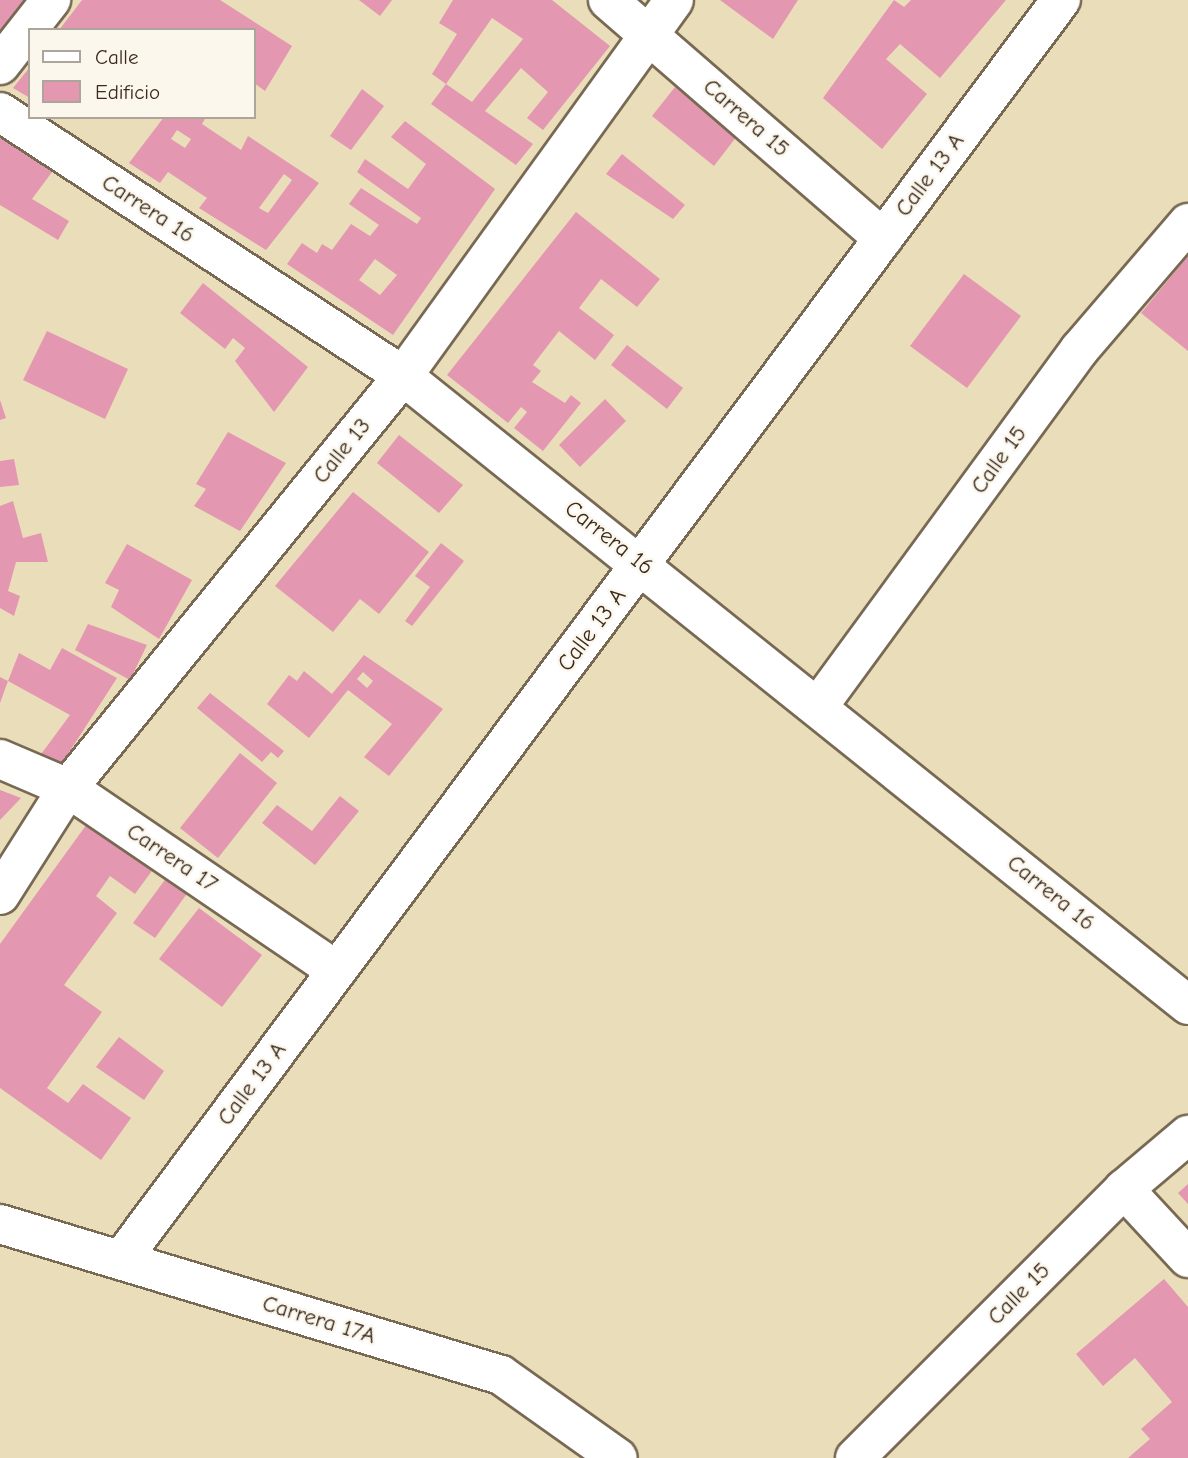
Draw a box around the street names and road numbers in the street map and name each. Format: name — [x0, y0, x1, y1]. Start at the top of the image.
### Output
street label: Carrera 15 — [697, 73, 795, 163]
street label: Calle 13 A — [890, 128, 970, 222]
street label: Carrera 16 — [96, 169, 200, 249]
street label: Calle 13 — [307, 413, 377, 489]
street label: Calle 15 — [965, 421, 1033, 499]
street label: Carrera 16 — [559, 495, 659, 581]
street label: Calle 13 A — [552, 583, 632, 677]
street label: Carrera 17 — [121, 818, 223, 898]
street label: Carrera 16 — [1001, 849, 1101, 937]
street label: Calle 13 A — [212, 1037, 292, 1131]
street label: Calle 15 — [982, 1257, 1056, 1331]
street label: Carrera 17A — [259, 1290, 379, 1350]

